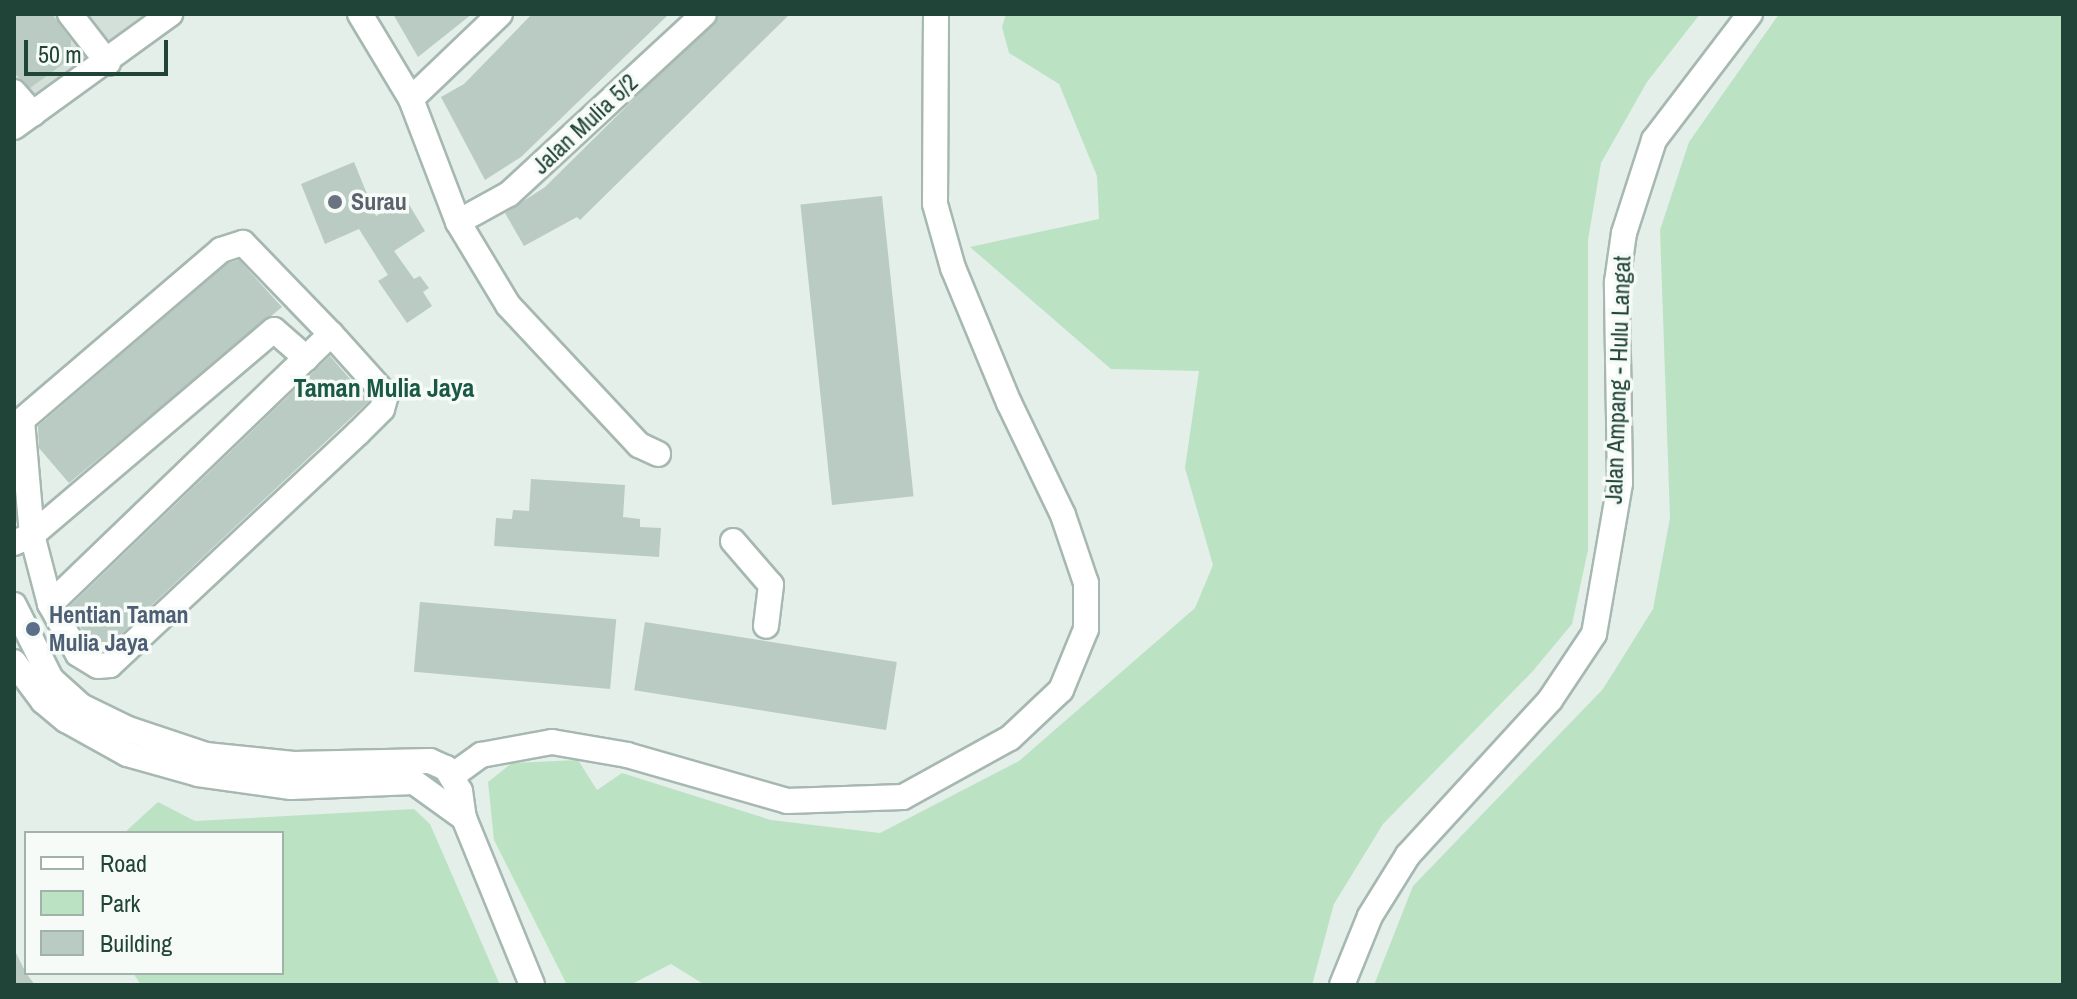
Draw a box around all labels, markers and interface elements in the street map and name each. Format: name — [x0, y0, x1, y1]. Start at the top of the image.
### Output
scale bar — [28, 24, 172, 74]
text: 50 m — [38, 38, 82, 70]
street label: Jalan Mulia 5/2 — [526, 68, 644, 180]
place label: Surau — [351, 188, 407, 216]
marker: Surau — [326, 193, 344, 211]
street label: Jalan Ampang - Hulu Langat — [1599, 255, 1637, 505]
district label: Taman Mulia Jaya — [294, 372, 474, 404]
place label: Hentian Taman Mulia Jaya — [49, 601, 189, 657]
marker: Hentian Taman Mulia Jaya — [24, 620, 42, 638]
legend — [24, 831, 284, 975]
text: Road — [100, 847, 147, 879]
text: Park — [100, 887, 140, 919]
text: Building — [100, 927, 172, 959]

